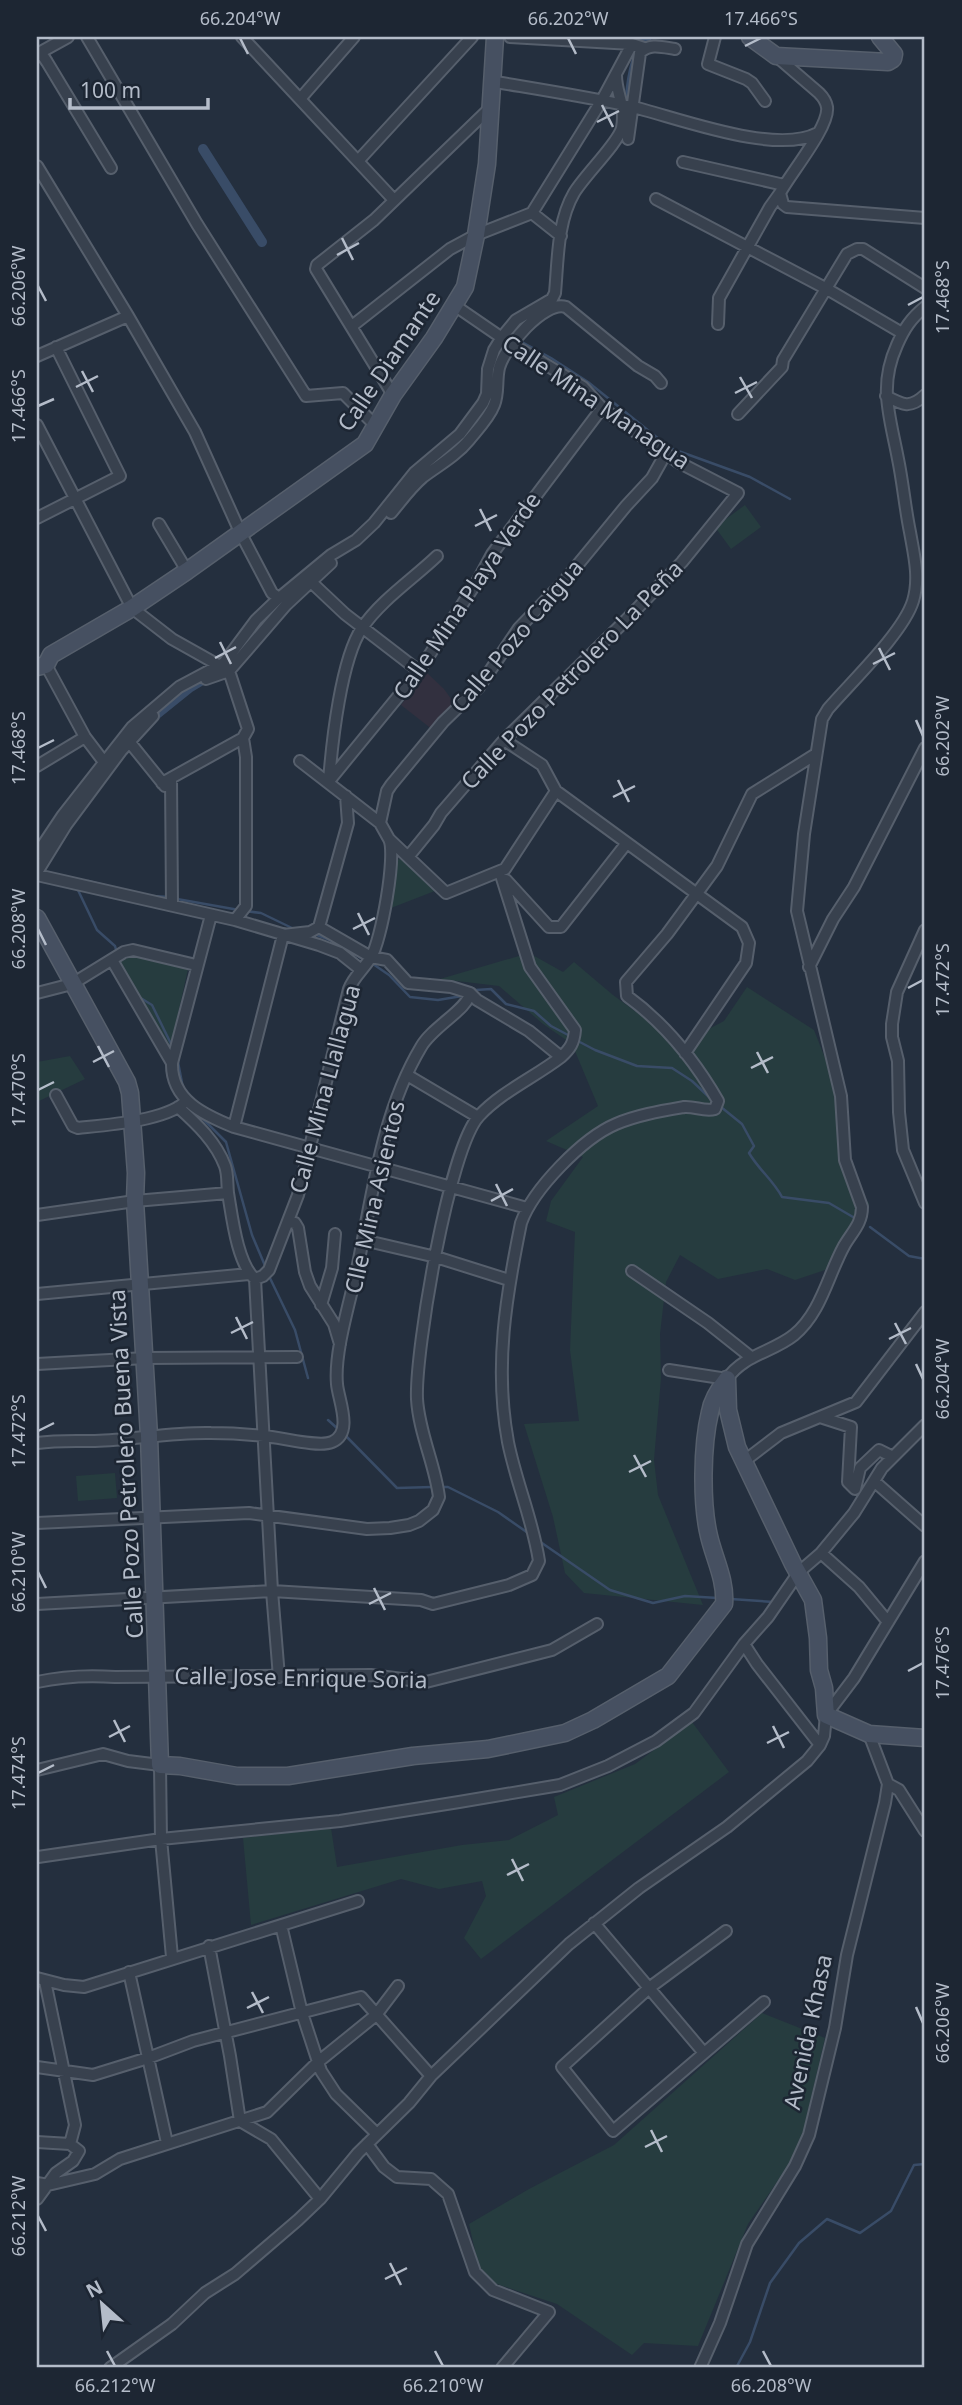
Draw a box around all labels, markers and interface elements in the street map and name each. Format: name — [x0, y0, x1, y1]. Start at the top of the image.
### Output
text: 66.204°W — [200, 6, 281, 30]
text: 66.202°W — [528, 6, 609, 30]
text: 17.466°S — [724, 6, 798, 30]
scale bar — [70, 66, 208, 110]
text: 100 m — [80, 76, 141, 104]
text: 66.206°W — [6, 245, 30, 326]
text: 17.468°S — [930, 260, 954, 334]
street label: Calle Diamante — [329, 284, 447, 437]
street label: Calle Mina Managua — [496, 326, 697, 476]
text: 17.466°S — [6, 369, 30, 443]
street label: Calle Mina Playa Verde — [385, 485, 548, 706]
street label: Calle Pozo Caigua — [443, 552, 590, 719]
street label: Calle Pozo Petrolero La Peña — [453, 553, 690, 796]
text: 66.202°W — [930, 695, 954, 776]
text: 17.468°S — [6, 711, 30, 785]
text: 66.208°W — [6, 888, 30, 969]
text: 17.472°S — [930, 943, 954, 1017]
street label: Calle Mina Llallagua — [281, 981, 367, 1197]
text: 17.470°S — [6, 1053, 30, 1127]
street label: Clle Mina Asientos — [336, 1097, 412, 1297]
street label: Calle Pozo Petrolero Buena Vista — [100, 1289, 150, 1640]
text: 66.204°W — [930, 1338, 954, 1419]
text: 17.472°S — [6, 1394, 30, 1468]
text: 66.210°W — [6, 1531, 30, 1612]
text: 17.476°S — [930, 1626, 954, 1700]
street label: Calle Jose Enrique Soria — [174, 1659, 428, 1695]
text: 17.474°S — [6, 1736, 30, 1810]
street label: Avenida Khasa — [775, 1951, 839, 2112]
text: 66.206°W — [930, 1982, 954, 2063]
text: 66.212°W — [6, 2175, 30, 2256]
north arrow — [66, 2268, 136, 2338]
text: N — [81, 2274, 107, 2304]
text: 66.212°W — [75, 2373, 156, 2397]
text: 66.210°W — [403, 2373, 484, 2397]
text: 66.208°W — [731, 2373, 812, 2397]

